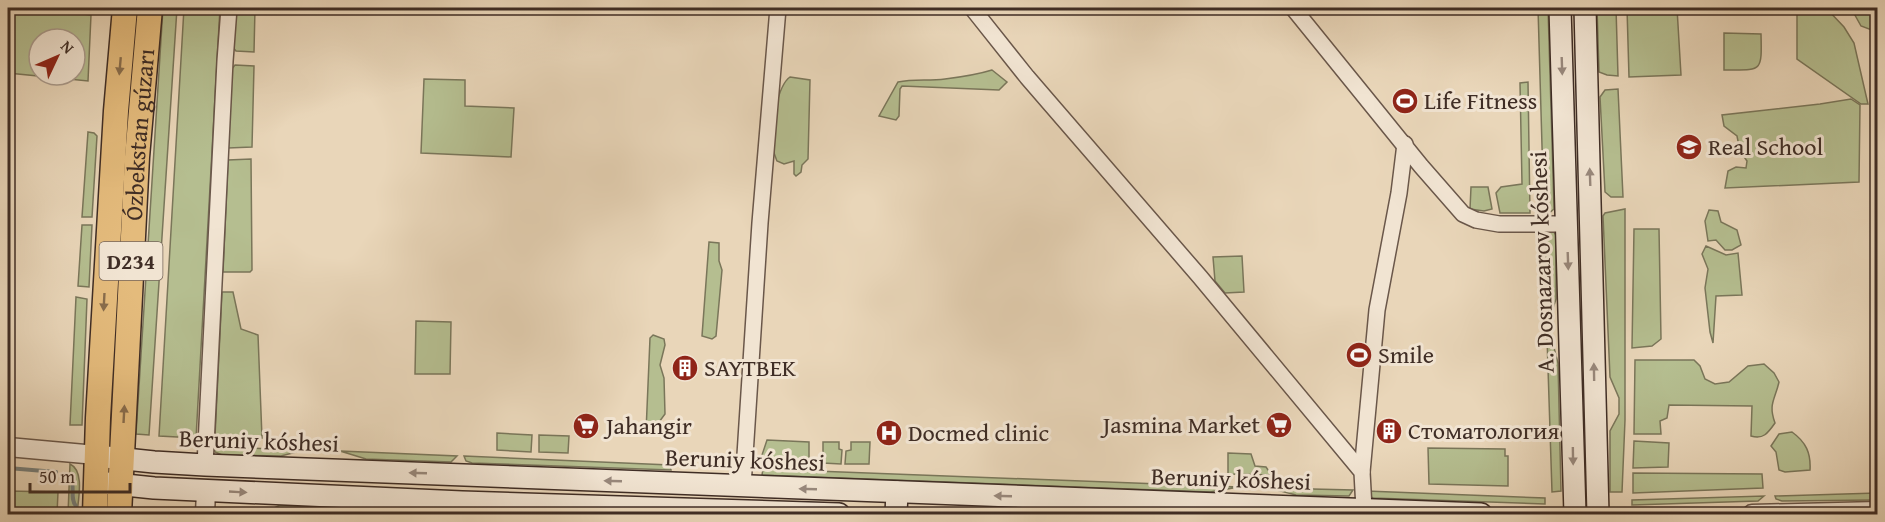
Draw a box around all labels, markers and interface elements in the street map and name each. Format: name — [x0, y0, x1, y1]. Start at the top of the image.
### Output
north arrow — [27, 27, 87, 87]
text: N — [55, 34, 80, 59]
street label: Ózbekstan gúzarı — [116, 47, 163, 221]
one-way arrow — [115, 56, 125, 75]
one-way arrow — [1557, 56, 1566, 75]
place label: Life Fitness — [1424, 83, 1537, 118]
sports icon: Life Fitness — [1390, 86, 1420, 116]
place label: Real School — [1708, 129, 1823, 164]
school or university icon: Real School — [1674, 132, 1704, 162]
street label: A. Dosnazarov kóshesi — [1520, 150, 1563, 374]
one-way arrow — [1585, 168, 1595, 187]
road number: D234 — [100, 242, 162, 280]
one-way arrow — [1563, 251, 1573, 270]
one-way arrow — [100, 293, 109, 312]
place label: Smile — [1378, 337, 1434, 372]
sports icon: Smile — [1344, 340, 1374, 370]
place label: SAYTBEK — [704, 350, 797, 385]
building icon: SAYTBEK — [670, 353, 700, 383]
one-way arrow — [1590, 363, 1599, 382]
one-way arrow — [120, 405, 129, 424]
place label: Jasmina Market — [1100, 407, 1261, 442]
place label: Jahangir — [603, 408, 692, 443]
supermarket icon: Jasmina Market — [1264, 410, 1294, 440]
supermarket icon: Jahangir — [571, 411, 601, 441]
place label: Стоматология — [1408, 413, 1559, 448]
place label: Docmed clinic — [908, 415, 1049, 450]
building icon: Стоматология — [1374, 416, 1404, 446]
hospital icon: Docmed clinic — [874, 418, 904, 448]
street label: Beruniy kóshesi — [178, 420, 340, 461]
street label: Beruniy kóshesi — [664, 439, 826, 480]
one-way arrow — [1569, 446, 1578, 465]
scale bar — [30, 456, 130, 494]
street label: Beruniy kóshesi — [1150, 458, 1312, 499]
text: 50 m — [39, 463, 75, 490]
one-way arrow — [409, 469, 428, 478]
one-way arrow — [604, 476, 623, 485]
one-way arrow — [799, 484, 818, 493]
one-way arrow — [228, 487, 247, 497]
one-way arrow — [993, 491, 1012, 501]

